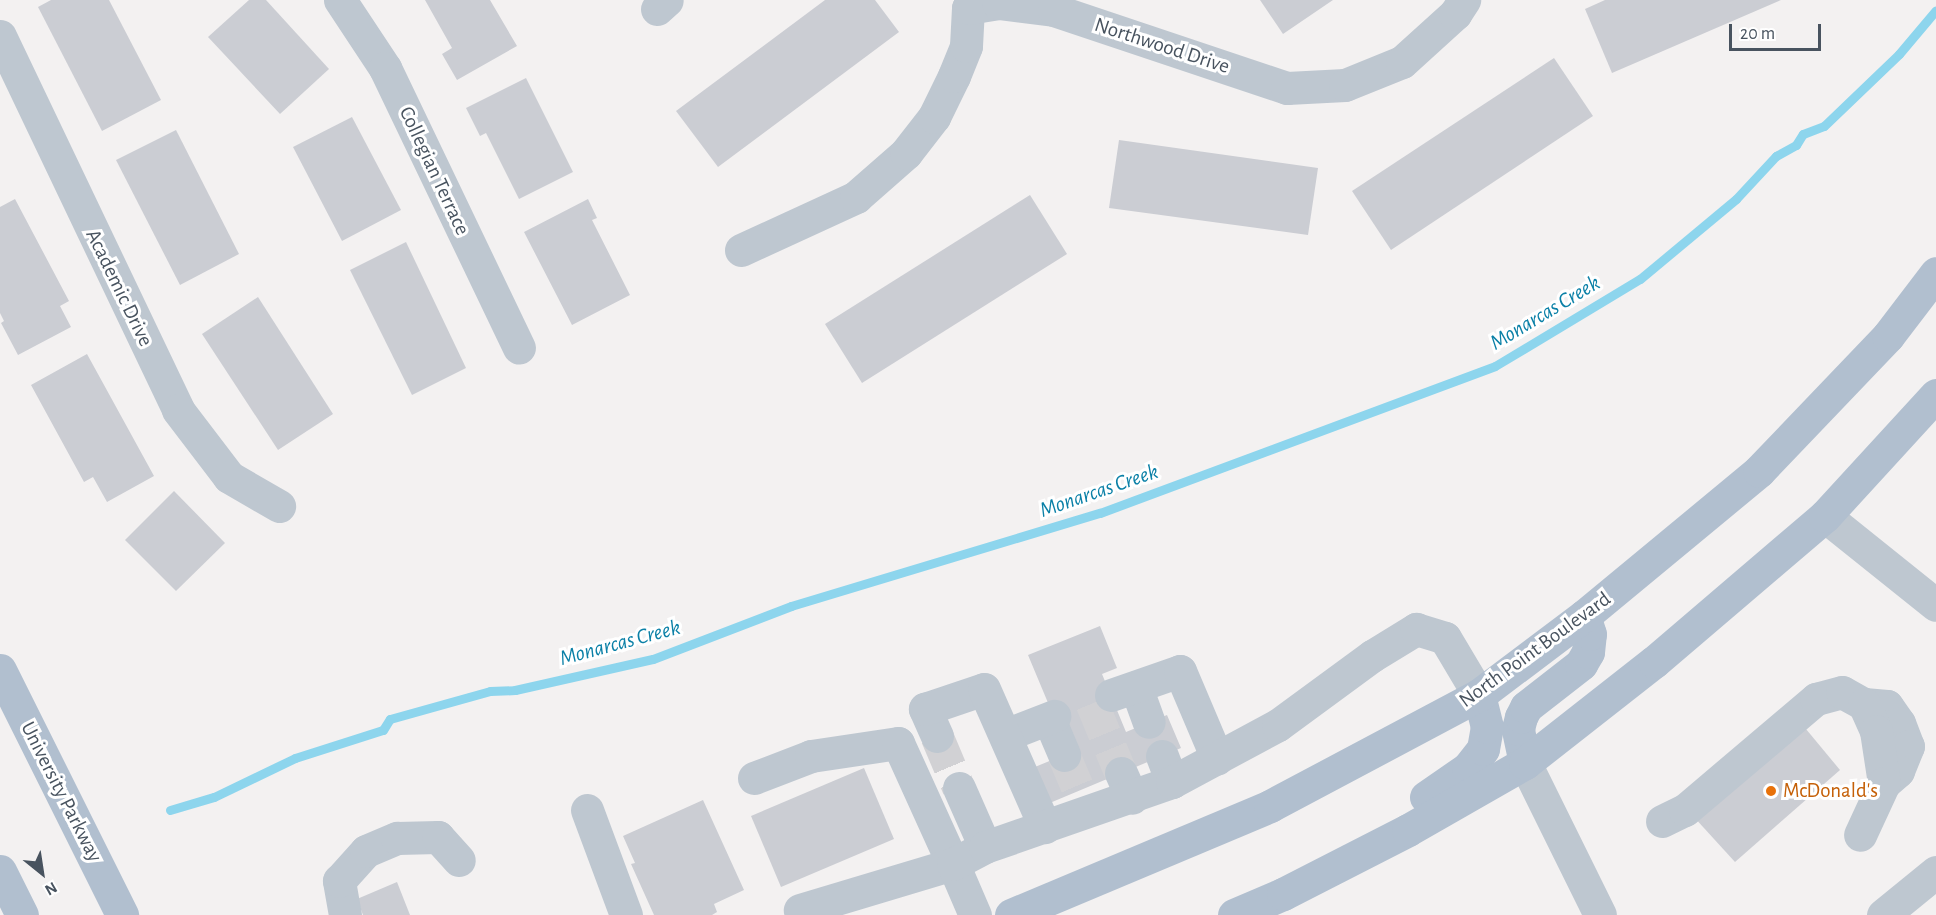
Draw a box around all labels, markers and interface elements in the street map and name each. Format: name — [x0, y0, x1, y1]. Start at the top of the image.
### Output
street label: Northwood Drive — [1091, 12, 1233, 80]
scale bar — [1732, 12, 1824, 50]
text: 20 m — [1740, 25, 1775, 43]
street label: Collegian Terrace — [393, 103, 475, 239]
street label: Academic Drive — [80, 225, 158, 351]
water label: Monarcas Creek — [1485, 270, 1605, 356]
water label: Monarcas Creek — [1036, 458, 1162, 524]
street label: North Point Boulevard — [1454, 587, 1616, 713]
water label: Monarcas Creek — [557, 614, 683, 672]
street label: University Parkway — [15, 718, 107, 866]
place label: McDonald's — [1783, 778, 1878, 804]
marker: McDonald's — [1764, 784, 1778, 798]
north arrow — [12, 843, 72, 903]
text: N — [42, 879, 60, 898]

